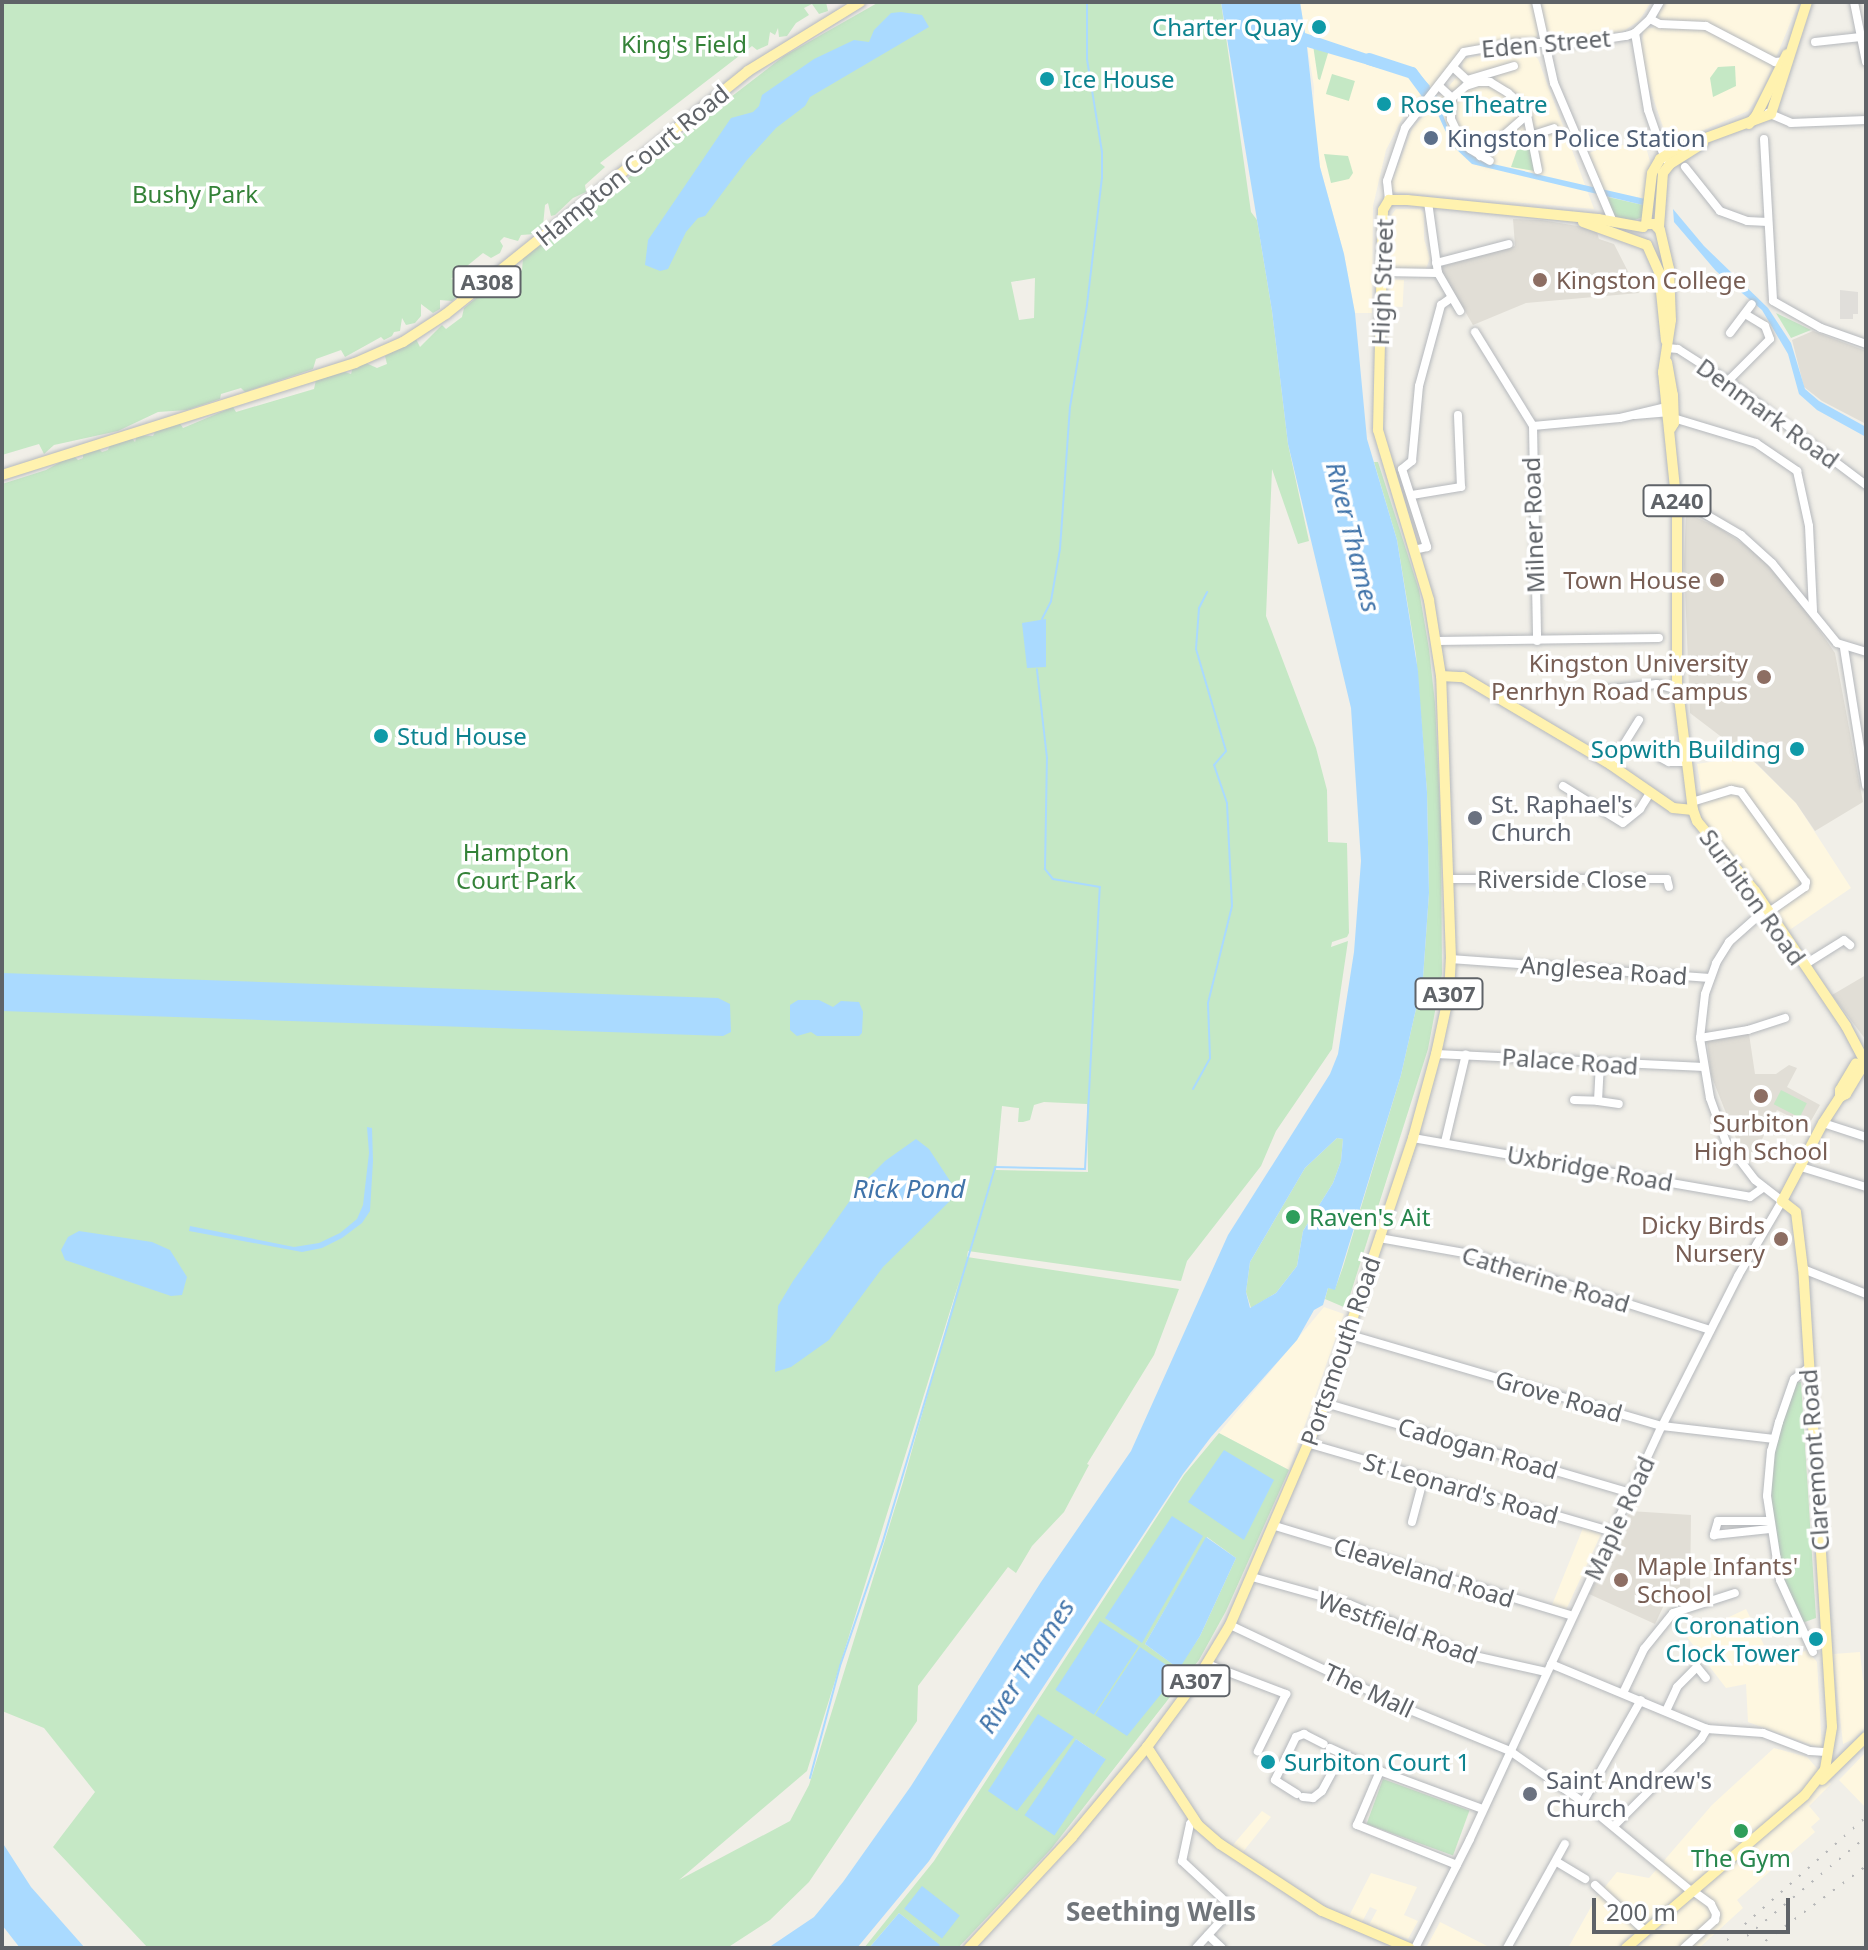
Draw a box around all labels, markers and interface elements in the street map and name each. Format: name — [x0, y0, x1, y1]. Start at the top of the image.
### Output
place label: Charter Quay — [1152, 13, 1303, 41]
marker: Charter Quay — [1310, 18, 1328, 36]
street label: Eden Street — [1480, 23, 1612, 63]
park label: King's Field — [621, 30, 747, 58]
place label: Ice House — [1063, 65, 1175, 93]
marker: Ice House — [1038, 70, 1056, 88]
street label: Hampton Court Road — [530, 78, 734, 252]
place label: Rose Theatre — [1400, 90, 1548, 118]
marker: Rose Theatre — [1375, 95, 1393, 113]
place label: Kingston Police Station — [1447, 124, 1706, 152]
marker: Kingston Police Station — [1422, 129, 1440, 147]
park label: Bushy Park — [132, 180, 258, 208]
street label: High Street — [1365, 218, 1399, 346]
road number: A308 — [451, 264, 523, 300]
place label: Kingston College — [1556, 266, 1746, 294]
marker: Kingston College — [1531, 271, 1549, 289]
street label: Denmark Road — [1691, 352, 1845, 474]
street label: Milner Road — [1516, 456, 1550, 594]
water label: River Thames — [1319, 459, 1387, 615]
road number: A240 — [1641, 483, 1713, 519]
place label: Town House — [1563, 566, 1701, 594]
marker: Town House — [1708, 571, 1726, 589]
place label: Kingston University Penrhyn Road Campus — [1491, 649, 1748, 705]
marker: Kingston University Penrhyn Road Campus — [1755, 668, 1773, 686]
place label: Stud House — [397, 722, 527, 750]
marker: Stud House — [372, 727, 390, 745]
place label: Sopwith Building — [1591, 735, 1781, 763]
marker: Sopwith Building — [1788, 740, 1806, 758]
place label: St. Raphael's Church — [1491, 790, 1633, 846]
marker: St. Raphael's Church — [1466, 809, 1484, 827]
street label: Surbiton Road — [1694, 823, 1812, 971]
park label: Hampton Court Park — [456, 838, 576, 894]
street label: Riverside Close — [1477, 865, 1647, 893]
street label: Anglesea Road — [1520, 950, 1688, 990]
road number: A307 — [1413, 976, 1485, 1012]
street label: Palace Road — [1501, 1042, 1639, 1080]
marker: Surbiton High School — [1752, 1087, 1770, 1105]
place label: Surbiton High School — [1694, 1109, 1828, 1165]
street label: Uxbridge Road — [1505, 1139, 1675, 1197]
water label: Rick Pond — [853, 1173, 965, 1205]
place label: Raven's Ait — [1309, 1203, 1430, 1231]
marker: Raven's Ait — [1284, 1208, 1302, 1226]
place label: Dicky Birds Nursery — [1641, 1211, 1765, 1267]
marker: Dicky Birds Nursery — [1772, 1230, 1790, 1248]
street label: Catherine Road — [1459, 1240, 1633, 1318]
street label: Portsmouth Road — [1294, 1253, 1386, 1449]
street label: Grove Road — [1492, 1364, 1626, 1428]
street label: Claremont Road — [1793, 1368, 1835, 1552]
street label: Cadogan Road — [1395, 1411, 1561, 1485]
street label: St Leonard's Road — [1360, 1446, 1562, 1530]
street label: Maple Road — [1578, 1451, 1660, 1585]
street label: Cleaveland Road — [1330, 1531, 1518, 1613]
place label: Maple Infants' School — [1637, 1552, 1798, 1608]
marker: Maple Infants' School — [1612, 1571, 1630, 1589]
street label: Westfield Road — [1314, 1585, 1482, 1669]
water label: River Thames — [971, 1593, 1081, 1739]
place label: Coronation Clock Tower — [1666, 1611, 1800, 1667]
marker: Coronation Clock Tower — [1807, 1630, 1825, 1648]
street label: The Mall — [1320, 1657, 1418, 1723]
road number: A307 — [1160, 1663, 1232, 1699]
place label: Surbiton Court 1 — [1284, 1748, 1470, 1776]
marker: Surbiton Court 1 — [1259, 1753, 1277, 1771]
place label: Saint Andrew's Church — [1546, 1766, 1712, 1822]
marker: Saint Andrew's Church — [1521, 1785, 1539, 1803]
marker: The Gym — [1732, 1822, 1750, 1840]
place label: The Gym — [1691, 1844, 1791, 1872]
scale bar — [1596, 1882, 1794, 1932]
text: 200 m — [1606, 1895, 1676, 1928]
district label: Seething Wells — [1066, 1896, 1256, 1928]

